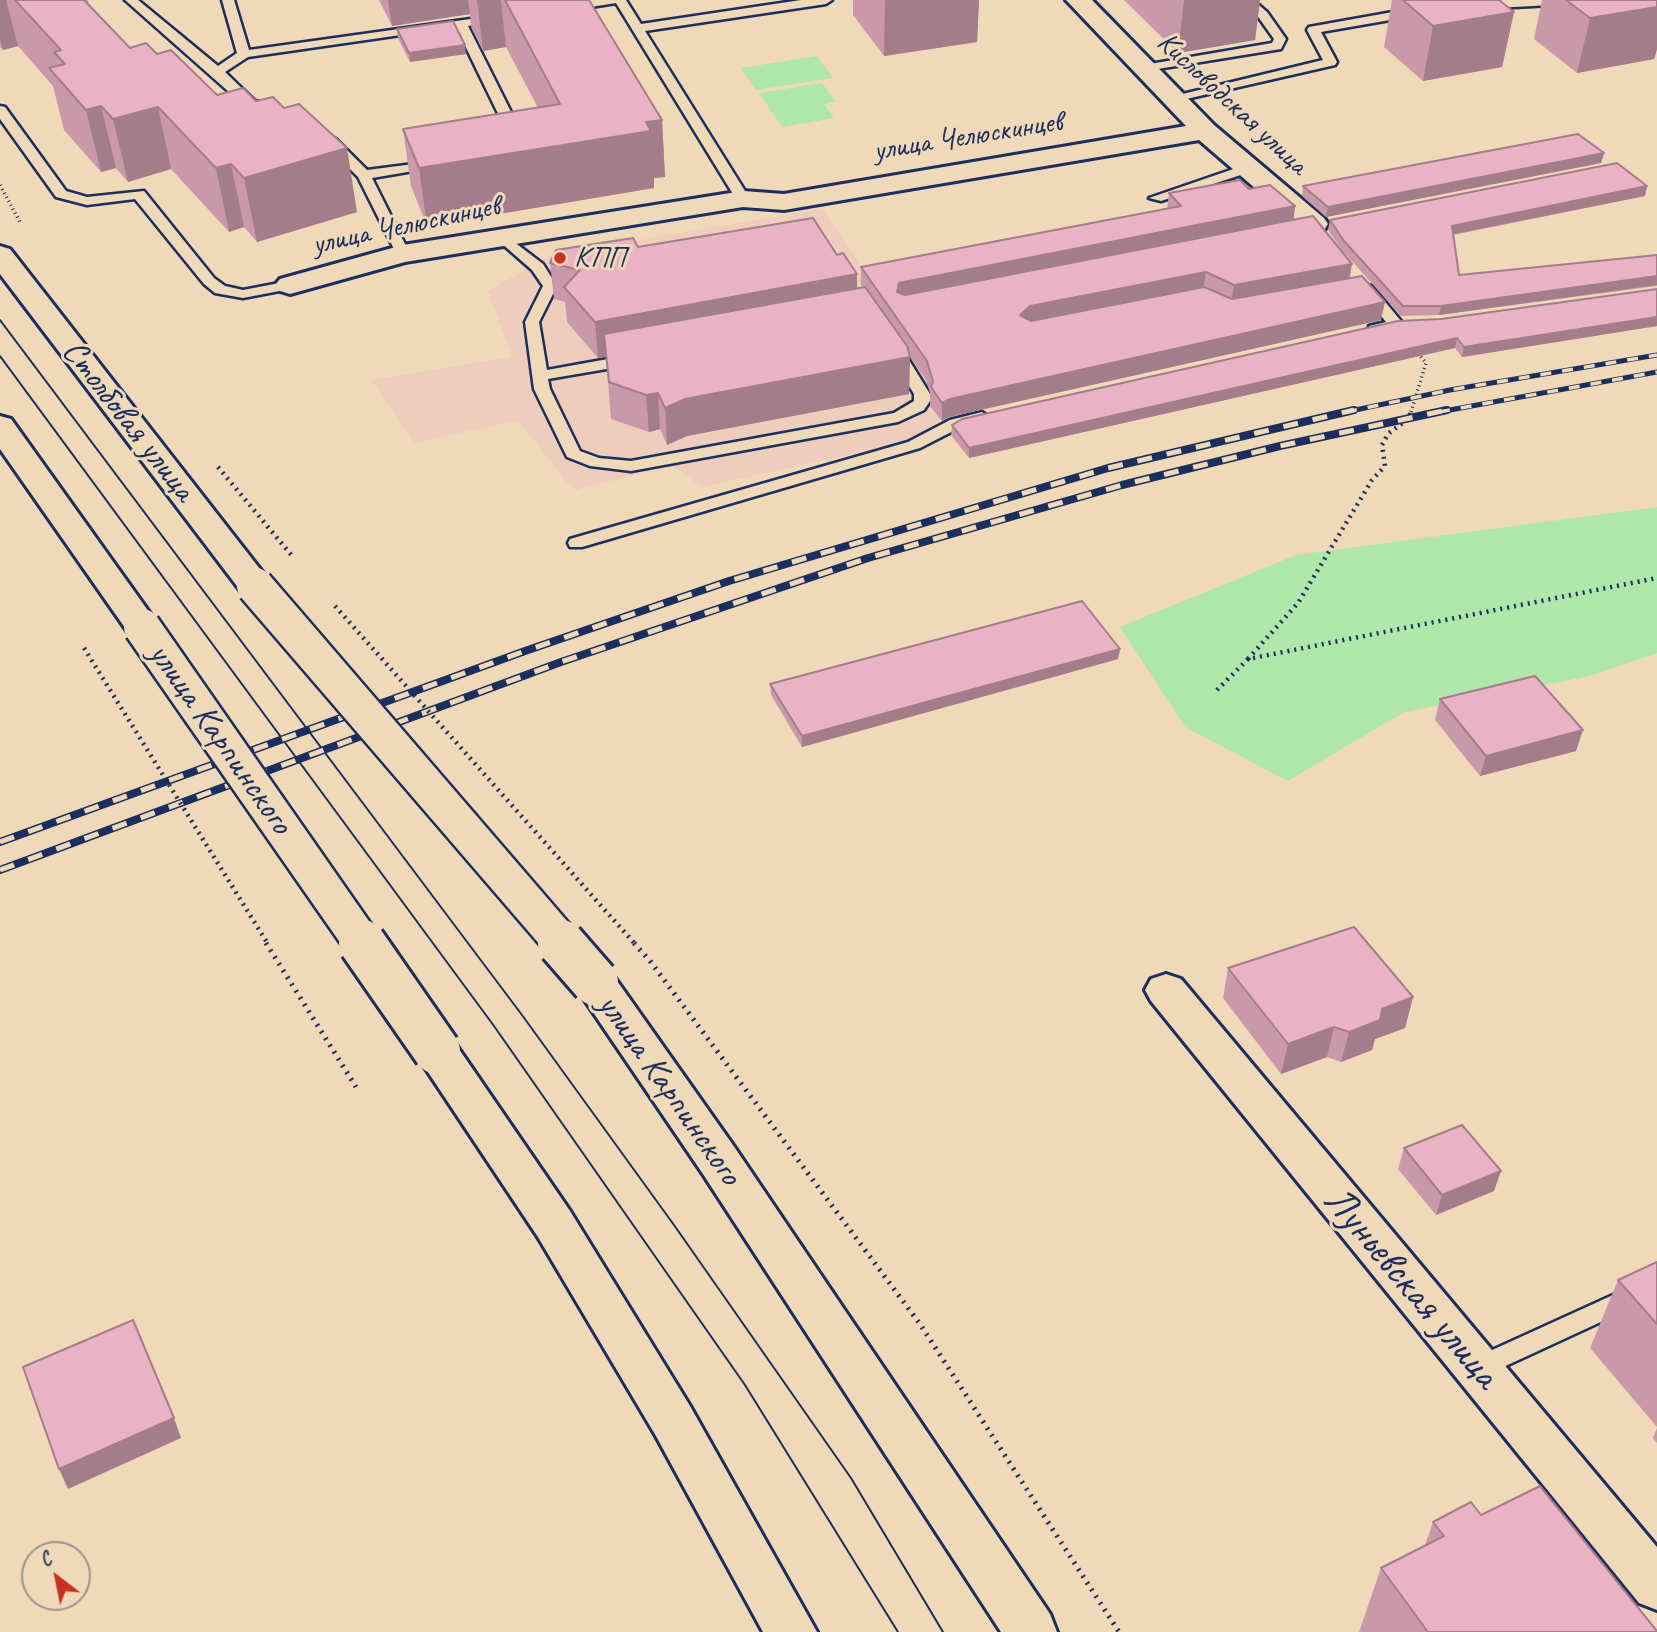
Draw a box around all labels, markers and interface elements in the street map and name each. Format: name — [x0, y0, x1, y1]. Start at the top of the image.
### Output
street label: Кисловодская улица — [1149, 25, 1315, 183]
street label: улица Челюскинцев — [871, 104, 1065, 170]
street label: улица Челюскинцев — [309, 189, 503, 263]
place label: КПП — [574, 240, 625, 276]
marker: КПП — [552, 250, 568, 266]
street label: Столбовая улица — [52, 332, 204, 510]
street label: улица Карпинского — [139, 635, 301, 843]
street label: улица Карпинского — [588, 986, 750, 1194]
street label: Луньевская улица — [1312, 1177, 1510, 1399]
north arrow — [21, 1541, 91, 1611]
text: С — [36, 1547, 56, 1573]

